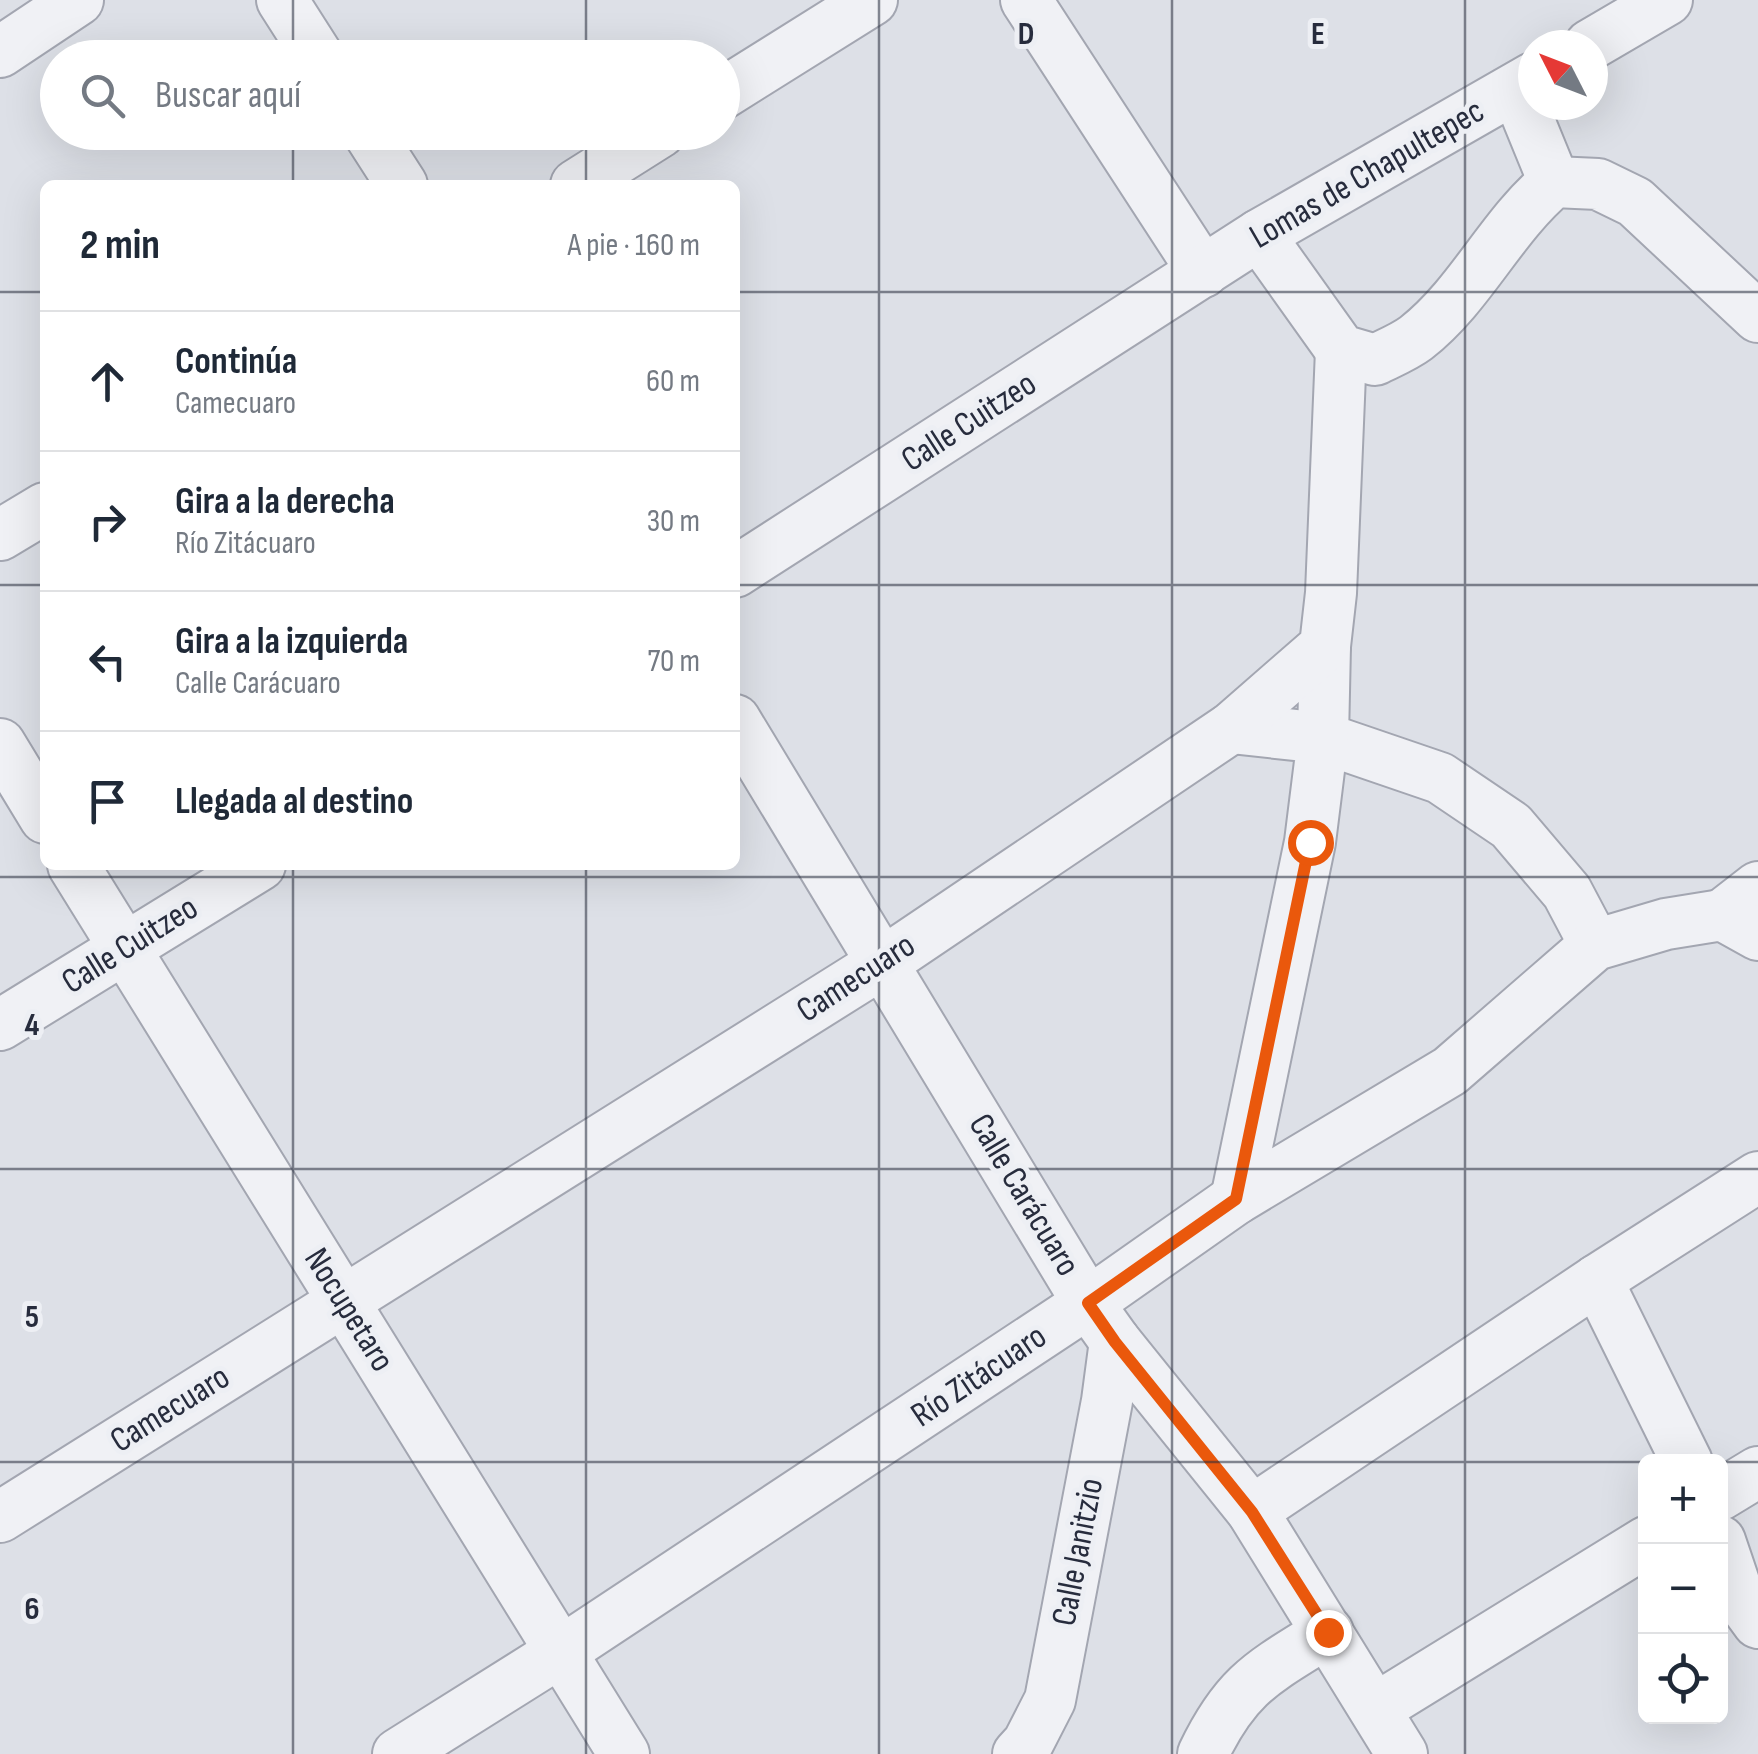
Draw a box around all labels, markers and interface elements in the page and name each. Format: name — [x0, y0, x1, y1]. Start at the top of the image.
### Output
text: D — [1018, 15, 1034, 54]
text: E — [1311, 15, 1325, 54]
north arrow — [1518, 30, 1608, 120]
search box — [40, 40, 740, 150]
icon: search — [75, 68, 130, 123]
text: Buscar aquí — [155, 73, 301, 118]
street label: Lomas de Chapultepec — [1242, 90, 1492, 258]
text: 2 min — [80, 220, 160, 271]
text: A pie · 160 m — [567, 226, 700, 265]
text: Continúa — [175, 339, 297, 384]
icon: ahead — [80, 354, 135, 409]
text: 60 m — [646, 362, 700, 401]
street label: Calle Cuitzeo — [894, 363, 1044, 481]
text: Camecuaro — [175, 384, 296, 423]
text: Gira a la derecha — [175, 479, 395, 524]
icon: right — [80, 494, 135, 549]
text: 30 m — [647, 502, 700, 541]
text: Río Zitácuaro — [175, 524, 316, 563]
text: Gira a la izquierda — [175, 619, 408, 664]
icon: left — [80, 634, 135, 689]
text: 70 m — [647, 642, 700, 681]
text: Calle Carácuaro — [175, 664, 341, 703]
icon: arrive — [80, 774, 135, 829]
text: Llegada al destino — [175, 779, 413, 824]
route start — [1288, 820, 1334, 866]
street label: Calle Cuitzeo — [54, 886, 206, 1004]
street label: Camecuaro — [789, 924, 923, 1032]
text: 4 — [25, 1006, 40, 1045]
street label: Calle Carácuaro — [959, 1106, 1089, 1284]
street label: Nocupetaro — [294, 1240, 404, 1380]
text: 5 — [25, 1298, 39, 1337]
street label: Río Zitácuaro — [903, 1315, 1055, 1437]
street label: Camecuaro — [102, 1356, 238, 1462]
map controls — [1638, 1454, 1728, 1724]
button: + — [1638, 1454, 1728, 1544]
street label: Calle Janitzio — [1043, 1475, 1113, 1629]
button: − — [1638, 1544, 1728, 1634]
text: 6 — [24, 1590, 40, 1629]
route end — [1306, 1610, 1352, 1656]
button: locate — [1638, 1634, 1728, 1724]

